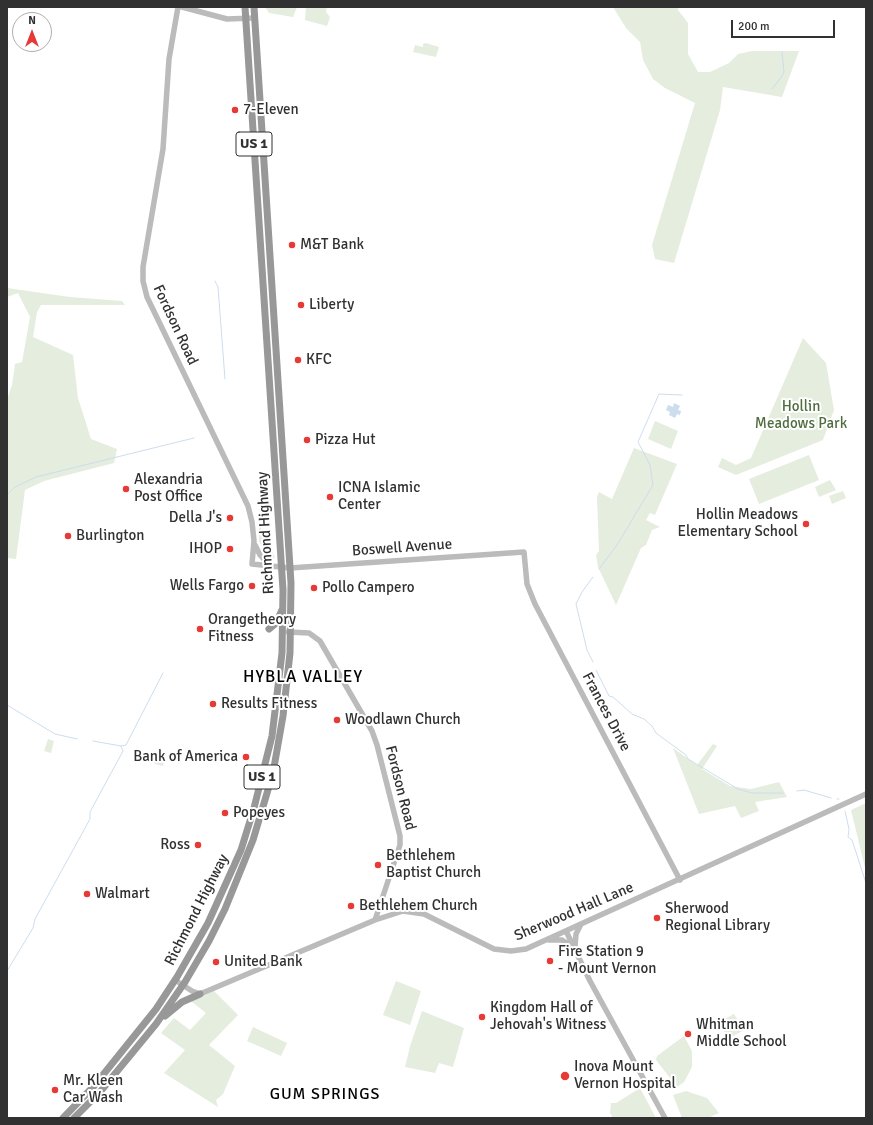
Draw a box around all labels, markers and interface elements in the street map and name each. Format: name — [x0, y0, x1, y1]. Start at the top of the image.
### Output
north arrow — [12, 12, 52, 52]
scale bar — [733, 12, 837, 38]
text: N — [28, 14, 36, 27]
text: 200 m — [738, 19, 770, 34]
place label: 7-Eleven — [243, 101, 299, 119]
marker: 7-Eleven — [230, 105, 240, 115]
road number: US 1 — [236, 132, 272, 156]
place label: M&T Bank — [300, 236, 364, 254]
marker: M&T Bank — [287, 240, 297, 250]
street label: Fordson Road — [149, 282, 201, 368]
place label: Liberty — [309, 296, 354, 314]
marker: Liberty — [296, 300, 306, 310]
place label: KFC — [306, 351, 332, 369]
marker: KFC — [293, 355, 303, 365]
park label: Hollin Meadows Park — [755, 398, 847, 433]
place label: Pizza Hut — [315, 431, 375, 449]
marker: Pizza Hut — [302, 435, 312, 445]
place label: Alexandria Post Office — [134, 471, 203, 506]
street label: Richmond Highway — [254, 471, 278, 595]
place label: ICNA Islamic Center — [338, 479, 420, 514]
marker: Alexandria Post Office — [121, 484, 131, 494]
marker: ICNA Islamic Center — [325, 492, 335, 502]
place label: Hollin Meadows Elementary School — [677, 506, 798, 541]
place label: Della J's — [169, 509, 222, 527]
marker: Della J's — [225, 513, 235, 523]
marker: Hollin Meadows Elementary School — [801, 519, 811, 529]
place label: Burlington — [76, 527, 144, 545]
marker: Burlington — [63, 531, 73, 541]
street label: Boswell Avenue — [351, 536, 453, 560]
place label: IHOP — [189, 540, 222, 558]
marker: IHOP — [225, 544, 235, 554]
place label: Wells Fargo — [170, 577, 244, 595]
place label: Pollo Campero — [322, 579, 414, 597]
marker: Wells Fargo — [247, 581, 257, 591]
marker: Pollo Campero — [309, 583, 319, 593]
place label: Orangetheory Fitness — [208, 611, 296, 646]
marker: Orangetheory Fitness — [195, 624, 205, 634]
district label: HYBLA VALLEY — [243, 668, 363, 688]
street label: Frances Drive — [578, 670, 634, 754]
place label: Results Fitness — [221, 695, 317, 713]
marker: Results Fitness — [208, 699, 218, 709]
place label: Woodlawn Church — [345, 711, 461, 729]
marker: Woodlawn Church — [332, 715, 342, 725]
street label: Fordson Road — [381, 744, 419, 832]
place label: Bank of America — [133, 748, 238, 766]
marker: Bank of America — [241, 752, 251, 762]
road number: US 1 — [244, 765, 280, 789]
place label: Popeyes — [233, 804, 285, 822]
marker: Popeyes — [220, 808, 230, 818]
place label: Ross — [160, 836, 190, 854]
marker: Ross — [193, 840, 203, 850]
place label: Bethlehem Baptist Church — [386, 847, 481, 882]
street label: Richmond Highway — [161, 851, 233, 969]
marker: Bethlehem Baptist Church — [373, 860, 383, 870]
street label: Sherwood Hall Lane — [512, 879, 636, 945]
place label: Walmart — [95, 885, 150, 903]
marker: Walmart — [82, 889, 92, 899]
place label: Bethlehem Church — [359, 897, 478, 915]
place label: Sherwood Regional Library — [665, 900, 770, 935]
marker: Bethlehem Church — [346, 901, 356, 911]
marker: Sherwood Regional Library — [652, 913, 662, 923]
place label: Fire Station 9 - Mount Vernon — [558, 943, 656, 978]
place label: United Bank — [224, 953, 302, 971]
marker: Fire Station 9 - Mount Vernon — [545, 956, 555, 966]
marker: United Bank — [211, 957, 221, 967]
place label: Kingdom Hall of Jehovah's Witness — [490, 999, 606, 1034]
marker: Kingdom Hall of Jehovah's Witness — [477, 1012, 487, 1022]
place label: Whitman Middle School — [696, 1016, 787, 1051]
marker: Whitman Middle School — [683, 1029, 693, 1039]
place label: Inova Mount Vernon Hospital — [574, 1058, 676, 1093]
marker: Inova Mount Vernon Hospital — [559, 1070, 571, 1082]
place label: Mr. Kleen Car Wash — [63, 1072, 123, 1107]
marker: Mr. Kleen Car Wash — [50, 1085, 60, 1095]
district label: GUM SPRINGS — [270, 1085, 380, 1105]

